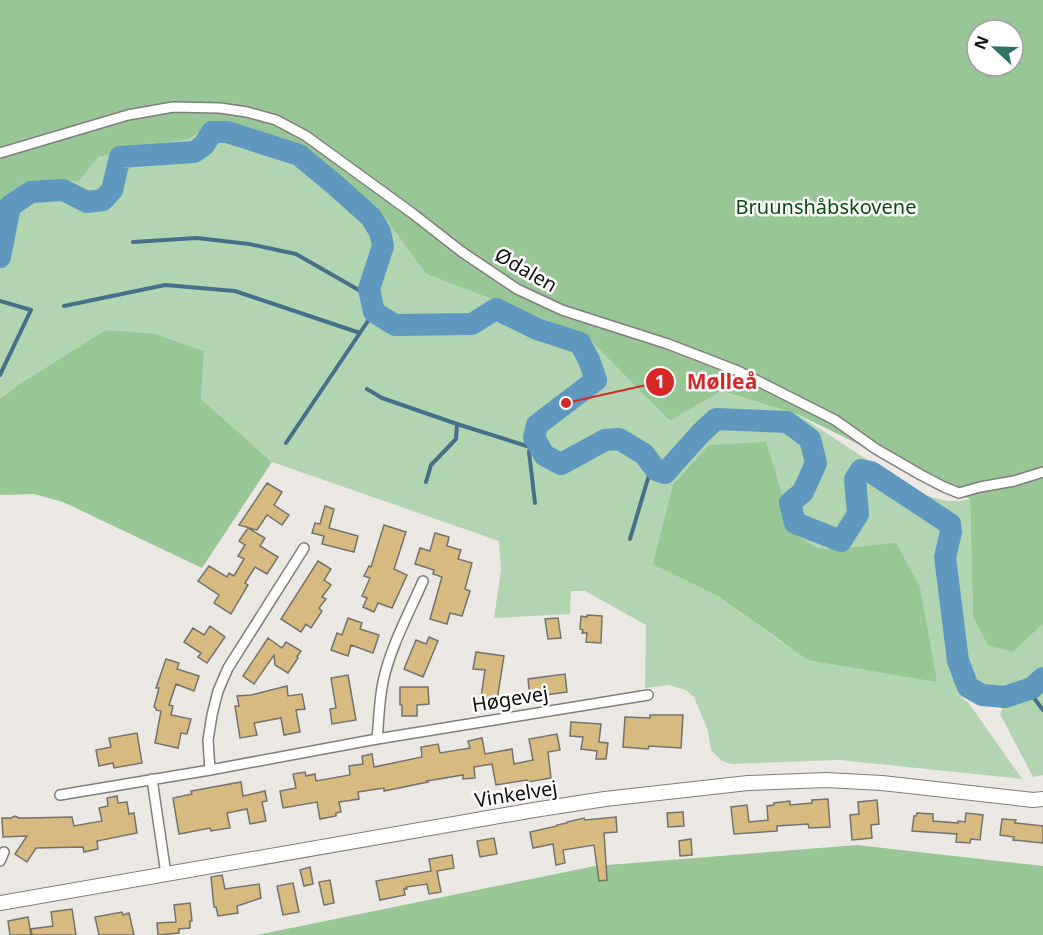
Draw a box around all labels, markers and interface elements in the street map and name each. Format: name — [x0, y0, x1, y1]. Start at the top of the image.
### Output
north arrow — [965, 18, 1025, 78]
text: N — [968, 32, 994, 53]
park label: Bruunshåbskovene — [736, 193, 916, 220]
street label: Ødalen — [490, 241, 562, 298]
callout: Mølleå — [645, 362, 770, 401]
text: Mølleå — [687, 367, 757, 395]
text: 1 — [655, 369, 665, 393]
street label: Høgevej — [470, 679, 550, 718]
street label: Vinkelvej — [473, 774, 559, 813]

